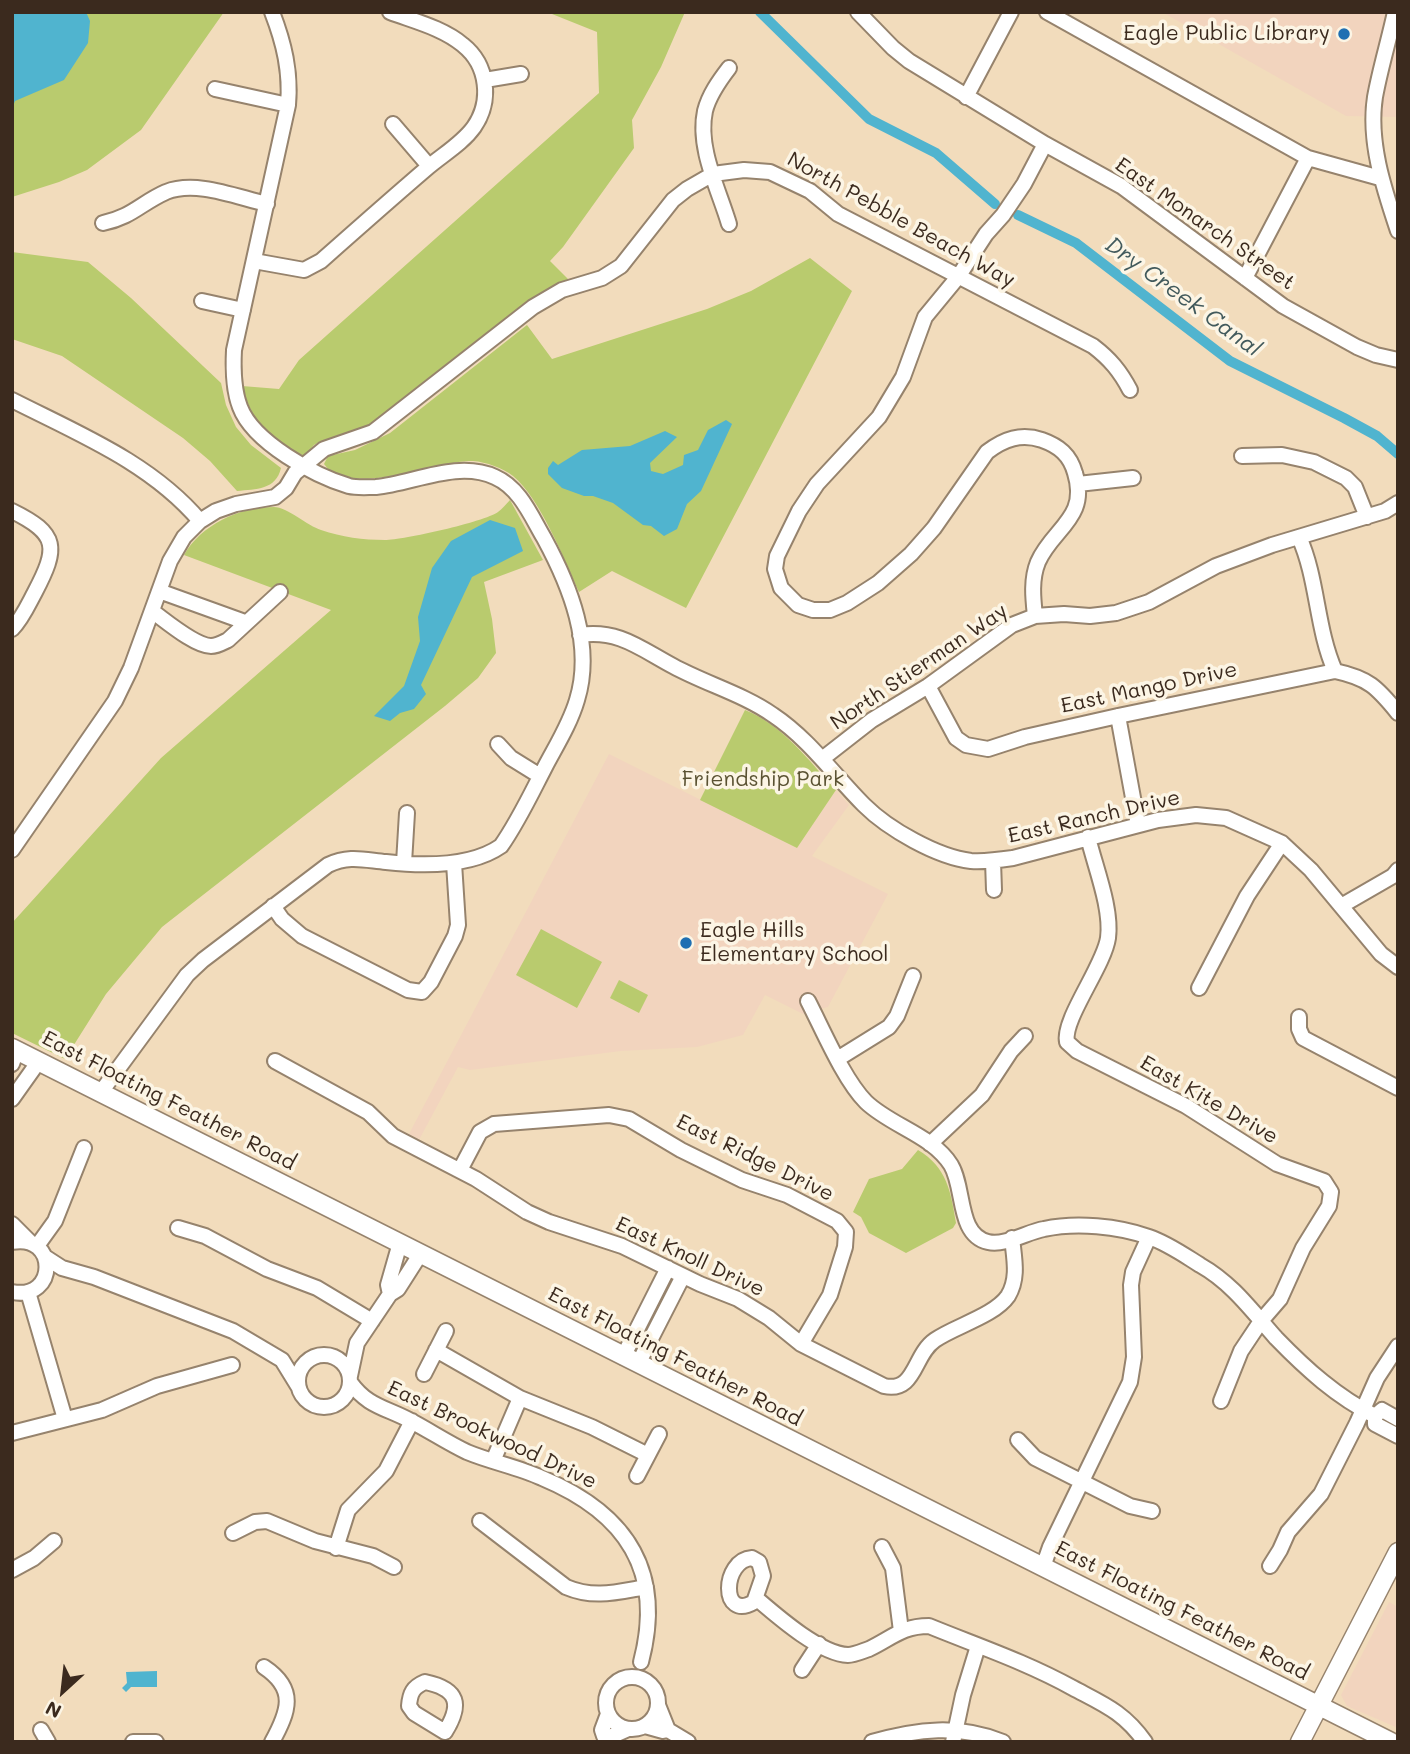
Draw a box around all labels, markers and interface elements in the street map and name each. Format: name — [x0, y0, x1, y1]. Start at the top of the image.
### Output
place label: Eagle Public Library — [1123, 21, 1330, 47]
marker: Eagle Public Library — [1336, 26, 1352, 42]
street label: North Pebble Beach Way — [783, 147, 1019, 293]
street label: East Monarch Street — [1110, 152, 1300, 296]
water label: Dry Creek Canal — [1100, 231, 1266, 363]
street label: North Stierman Way — [826, 598, 1012, 736]
street label: East Mango Drive — [1059, 657, 1239, 719]
park label: Friendship Park — [682, 767, 844, 793]
street label: East Ranch Drive — [1005, 785, 1183, 849]
place label: Eagle Hills Elementary School — [700, 918, 888, 968]
marker: Eagle Hills Elementary School — [678, 935, 694, 951]
street label: East Floating Feather Road — [38, 1026, 300, 1176]
street label: East Kite Drive — [1136, 1050, 1282, 1150]
street label: East Ridge Drive — [672, 1109, 838, 1207]
street label: East Knoll Drive — [612, 1212, 768, 1302]
street label: East Floating Feather Road — [544, 1282, 806, 1432]
street label: East Brookwood Drive — [384, 1375, 600, 1495]
street label: East Floating Feather Road — [1051, 1536, 1313, 1686]
north arrow — [28, 1656, 98, 1726]
text: N — [41, 1696, 65, 1725]

